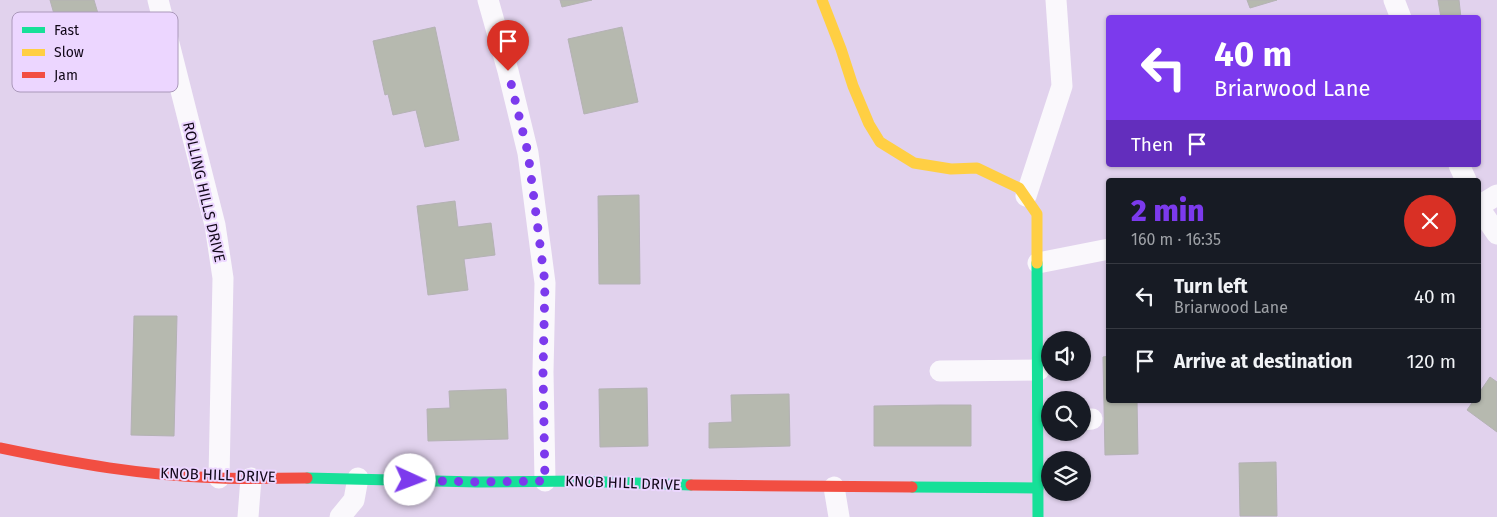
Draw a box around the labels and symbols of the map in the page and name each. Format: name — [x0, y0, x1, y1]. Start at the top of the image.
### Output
legend — [12, 12, 178, 92]
pin — [487, 20, 529, 71]
text: Fast — [54, 22, 80, 39]
text: Slow — [54, 44, 84, 61]
text: Jam — [54, 67, 78, 84]
street label: ROLLING HILLS DRIVE — [179, 120, 229, 264]
position arrow — [383, 453, 435, 505]
street label: KNOB HILL DRIVE — [160, 464, 276, 486]
street label: KNOB HILL DRIVE — [565, 472, 681, 494]

